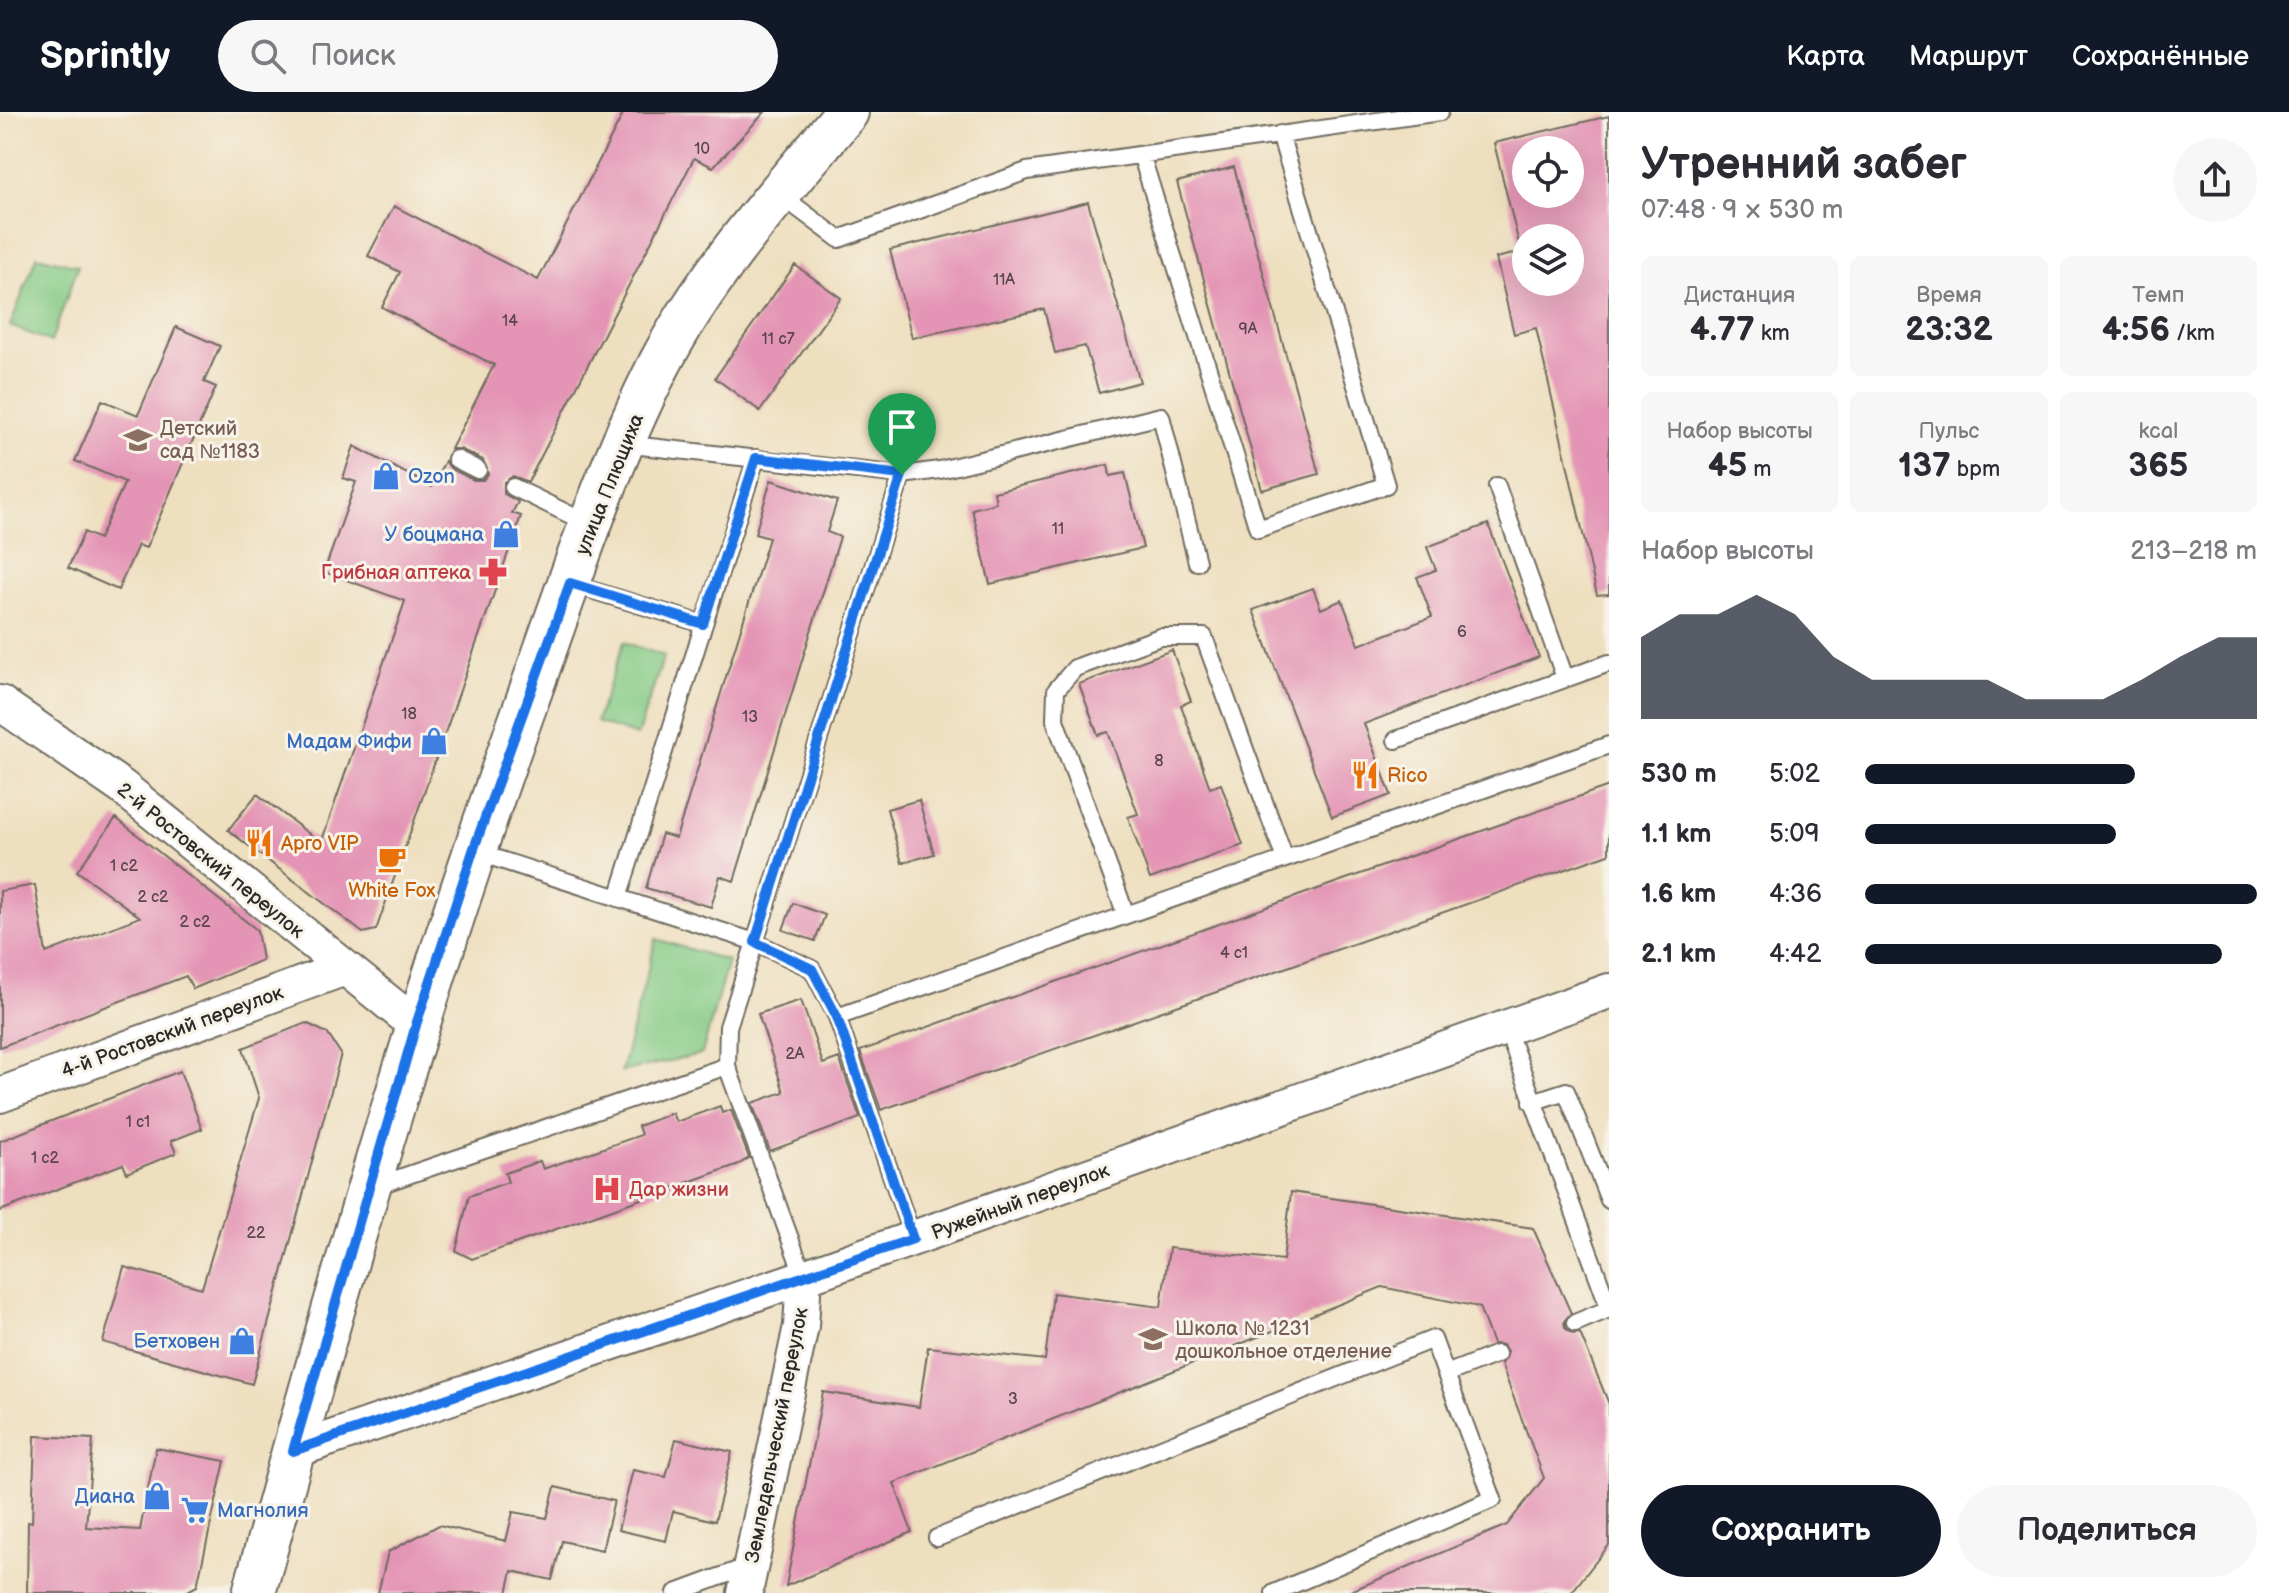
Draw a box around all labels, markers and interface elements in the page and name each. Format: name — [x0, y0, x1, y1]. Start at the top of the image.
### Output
search box — [218, 20, 778, 92]
text: Sprintly — [40, 34, 170, 79]
icon: search — [246, 34, 290, 78]
text: Поиск — [310, 38, 396, 74]
text: Карта — [1786, 40, 1865, 73]
text: Маршрут — [1909, 40, 2028, 73]
text: Сохранённые — [2072, 40, 2249, 73]
map controls — [1512, 136, 1584, 296]
button: locate — [1512, 136, 1584, 208]
text: Утренний забег — [1641, 138, 1967, 191]
button: share — [2173, 138, 2257, 222]
house number: 10 — [694, 140, 710, 159]
text: 07:48 · 9 × 530 m — [1641, 195, 1843, 226]
button: layers — [1512, 224, 1584, 296]
house number: 11А — [993, 271, 1015, 290]
text: Дистанция — [1684, 282, 1795, 309]
text: Время — [1916, 282, 1982, 309]
text: Темп — [2132, 282, 2184, 309]
text: 4.77 — [1690, 309, 1755, 350]
text: 23:32 — [1905, 309, 1993, 350]
text: 4:56 — [2102, 309, 2170, 350]
house number: 14 — [502, 312, 518, 331]
house number: 9А — [1239, 320, 1258, 339]
text: km — [1755, 320, 1790, 347]
text: /km — [2170, 320, 2215, 347]
house number: 11 c7 — [761, 330, 795, 349]
pin — [868, 393, 936, 475]
icon: arrive — [880, 405, 924, 449]
street label: улица Плющиха — [571, 410, 649, 559]
place label: Детский сад №1183 — [160, 417, 260, 464]
text: Набор высоты — [1666, 418, 1813, 445]
text: Пульс — [1919, 418, 1979, 445]
text: kcal — [2139, 418, 2178, 445]
school or university icon: Детский сад №1183 — [123, 425, 153, 455]
text: 45 — [1708, 445, 1747, 486]
text: 137 — [1898, 445, 1951, 486]
text: 365 — [2128, 445, 2188, 486]
text: m — [1747, 456, 1772, 483]
text: bpm — [1951, 456, 2000, 483]
shop icon: Ozon — [371, 461, 401, 491]
place label: Ozon — [408, 465, 455, 489]
shop icon: У боцмана — [491, 519, 521, 549]
house number: 11 — [1052, 520, 1064, 539]
place label: У боцмана — [384, 523, 484, 547]
text: Набор высоты — [1641, 536, 1814, 567]
text: 213–218 m — [2130, 536, 2257, 567]
pharmacy icon: Грибная аптека — [478, 557, 508, 587]
place label: Грибная аптека — [321, 561, 471, 585]
house number: 6 — [1457, 623, 1467, 642]
house number: 18 — [401, 705, 417, 724]
house number: 13 — [742, 708, 758, 727]
shop icon: Мадам Фифи — [419, 726, 449, 756]
place label: Мадам Фифи — [286, 730, 412, 754]
house number: 8 — [1154, 752, 1164, 771]
text: 530 m — [1641, 759, 1717, 790]
text: 5:02 — [1769, 759, 1820, 790]
restaurant icon: Rico — [1350, 760, 1380, 790]
place label: Rico — [1387, 764, 1428, 788]
street label: 2-й Ростовский переулок — [112, 778, 309, 944]
text: 1.1 km — [1641, 819, 1711, 850]
text: 5:09 — [1769, 819, 1819, 850]
restaurant icon: Арго VIP — [244, 828, 274, 858]
place label: Арго VIP — [280, 832, 359, 856]
cafe icon: White Fox — [377, 844, 407, 874]
house number: 1 с2 — [110, 857, 138, 876]
place label: White Fox — [348, 879, 436, 903]
text: 1.6 km — [1641, 879, 1716, 910]
text: 4:36 — [1769, 879, 1822, 910]
house number: 2 с2 — [137, 888, 169, 907]
house number: 2 с2 — [179, 913, 211, 932]
text: 2.1 km — [1641, 939, 1716, 970]
text: 4:42 — [1769, 939, 1821, 970]
house number: 4 с1 — [1220, 944, 1248, 963]
street label: 4-й Ростовский переулок — [58, 980, 287, 1083]
house number: 2А — [785, 1045, 805, 1064]
house number: 1 с1 — [126, 1113, 150, 1132]
house number: 1 с2 — [31, 1149, 59, 1168]
street label: Ружейный переулок — [928, 1158, 1113, 1245]
hospital icon: Дар жизни — [592, 1174, 622, 1204]
place label: Дар жизни — [629, 1178, 729, 1202]
house number: 22 — [247, 1224, 266, 1243]
street label: Земледельческий переулок — [740, 1305, 814, 1565]
place label: Школа № 1231 дошкольное отделение — [1175, 1317, 1392, 1364]
school or university icon: Школа № 1231 дошкольное отделение — [1138, 1324, 1168, 1354]
shop icon: Бетховен — [227, 1326, 257, 1356]
place label: Бетховен — [134, 1330, 220, 1354]
house number: 3 — [1008, 1390, 1018, 1409]
shop icon: Диана — [142, 1481, 172, 1511]
place label: Диана — [75, 1485, 135, 1509]
button: Сохранить — [1641, 1485, 1941, 1577]
button: Поделиться — [1957, 1485, 2257, 1577]
supermarket icon: Магнолия — [180, 1495, 210, 1525]
place label: Магнолия — [217, 1499, 309, 1523]

